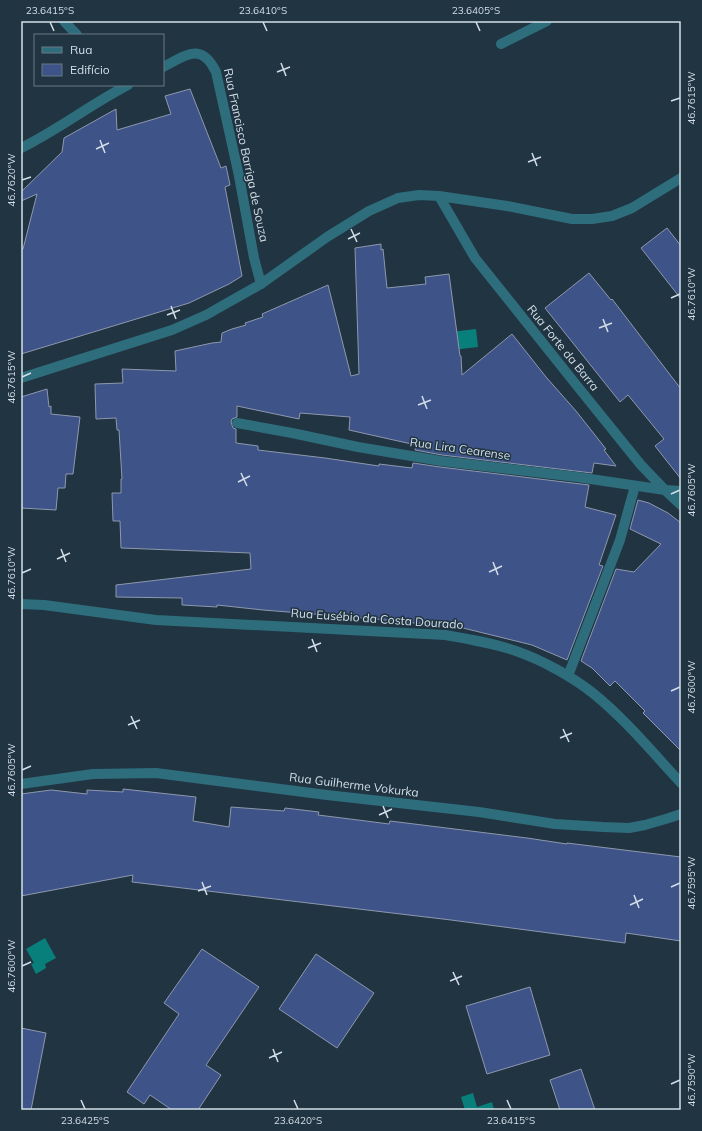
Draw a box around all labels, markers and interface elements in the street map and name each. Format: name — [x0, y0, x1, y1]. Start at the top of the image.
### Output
text: 23.6415°S — [26, 4, 74, 17]
text: 23.6410°S — [239, 4, 287, 17]
text: 23.6405°S — [452, 4, 500, 17]
legend — [34, 34, 164, 86]
text: Rua — [70, 42, 92, 57]
text: Edifício — [70, 62, 110, 77]
street label: Rua Francisco Barriga de Souza — [221, 67, 272, 243]
text: 46.7615°W — [685, 71, 698, 125]
text: 46.7620°W — [5, 153, 18, 207]
text: 46.7610°W — [685, 267, 698, 321]
street label: Rua Forte da Barra — [524, 302, 603, 394]
text: 46.7615°W — [5, 350, 18, 404]
street label: Rua Lira Cearense — [409, 434, 511, 463]
text: 46.7605°W — [685, 463, 698, 517]
text: 46.7610°W — [5, 546, 18, 600]
street label: Rua Eusébio da Costa Dourado — [290, 605, 464, 632]
text: 46.7600°W — [685, 660, 698, 714]
text: 46.7605°W — [5, 743, 18, 797]
street label: Rua Guilherme Vokurka — [288, 769, 420, 800]
text: 46.7595°W — [685, 856, 698, 910]
text: 46.7600°W — [5, 939, 18, 993]
text: 46.7590°W — [685, 1053, 698, 1107]
text: 23.6425°S — [61, 1114, 109, 1127]
text: 23.6420°S — [274, 1114, 322, 1127]
text: 23.6415°S — [487, 1114, 535, 1127]

